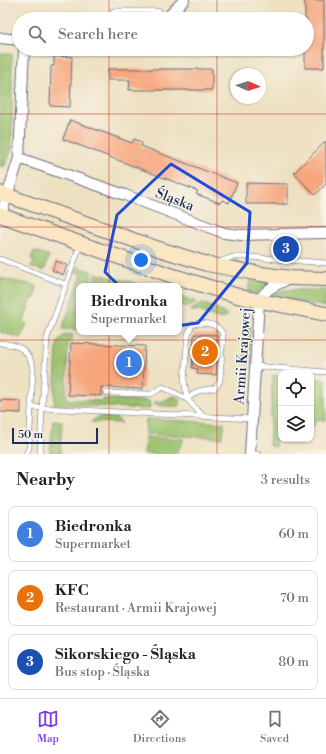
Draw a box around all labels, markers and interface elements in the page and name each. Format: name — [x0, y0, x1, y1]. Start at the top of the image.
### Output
search box — [12, 12, 314, 56]
icon: search — [26, 23, 48, 45]
text: Search here — [58, 25, 138, 44]
north arrow — [230, 68, 266, 104]
street label: Śląska — [153, 182, 198, 216]
pin: 3 — [273, 234, 299, 264]
your location — [131, 250, 151, 270]
popup — [76, 283, 182, 335]
text: Biedronka — [91, 292, 167, 311]
street label: Armii Krajowej — [231, 307, 255, 406]
text: Supermarket — [91, 311, 167, 327]
pin: 2 — [192, 337, 218, 367]
pin: 1 — [116, 348, 142, 378]
map controls — [278, 370, 314, 442]
button: locate — [278, 370, 314, 406]
button: layers — [278, 406, 314, 442]
scale bar — [12, 426, 98, 445]
text: 50 m — [18, 428, 43, 442]
text: Nearby — [16, 469, 75, 491]
text: 3 results — [261, 472, 310, 488]
text: Biedronka — [55, 517, 132, 536]
text: 1 — [27, 526, 33, 542]
text: 60 m — [278, 526, 309, 542]
text: Supermarket — [55, 536, 131, 552]
text: KFC — [55, 581, 88, 600]
text: 2 — [26, 590, 34, 606]
text: 70 m — [280, 590, 309, 606]
text: Restaurant · Armii Krajowej — [55, 600, 217, 616]
text: Sikorskiego - Śląska — [55, 645, 196, 664]
text: 3 — [26, 654, 34, 670]
text: 80 m — [278, 654, 309, 670]
text: Bus stop · Śląska — [55, 664, 150, 680]
tab: Map — [37, 708, 59, 746]
tab: Directions — [133, 708, 186, 746]
tab: Saved — [260, 708, 289, 746]

